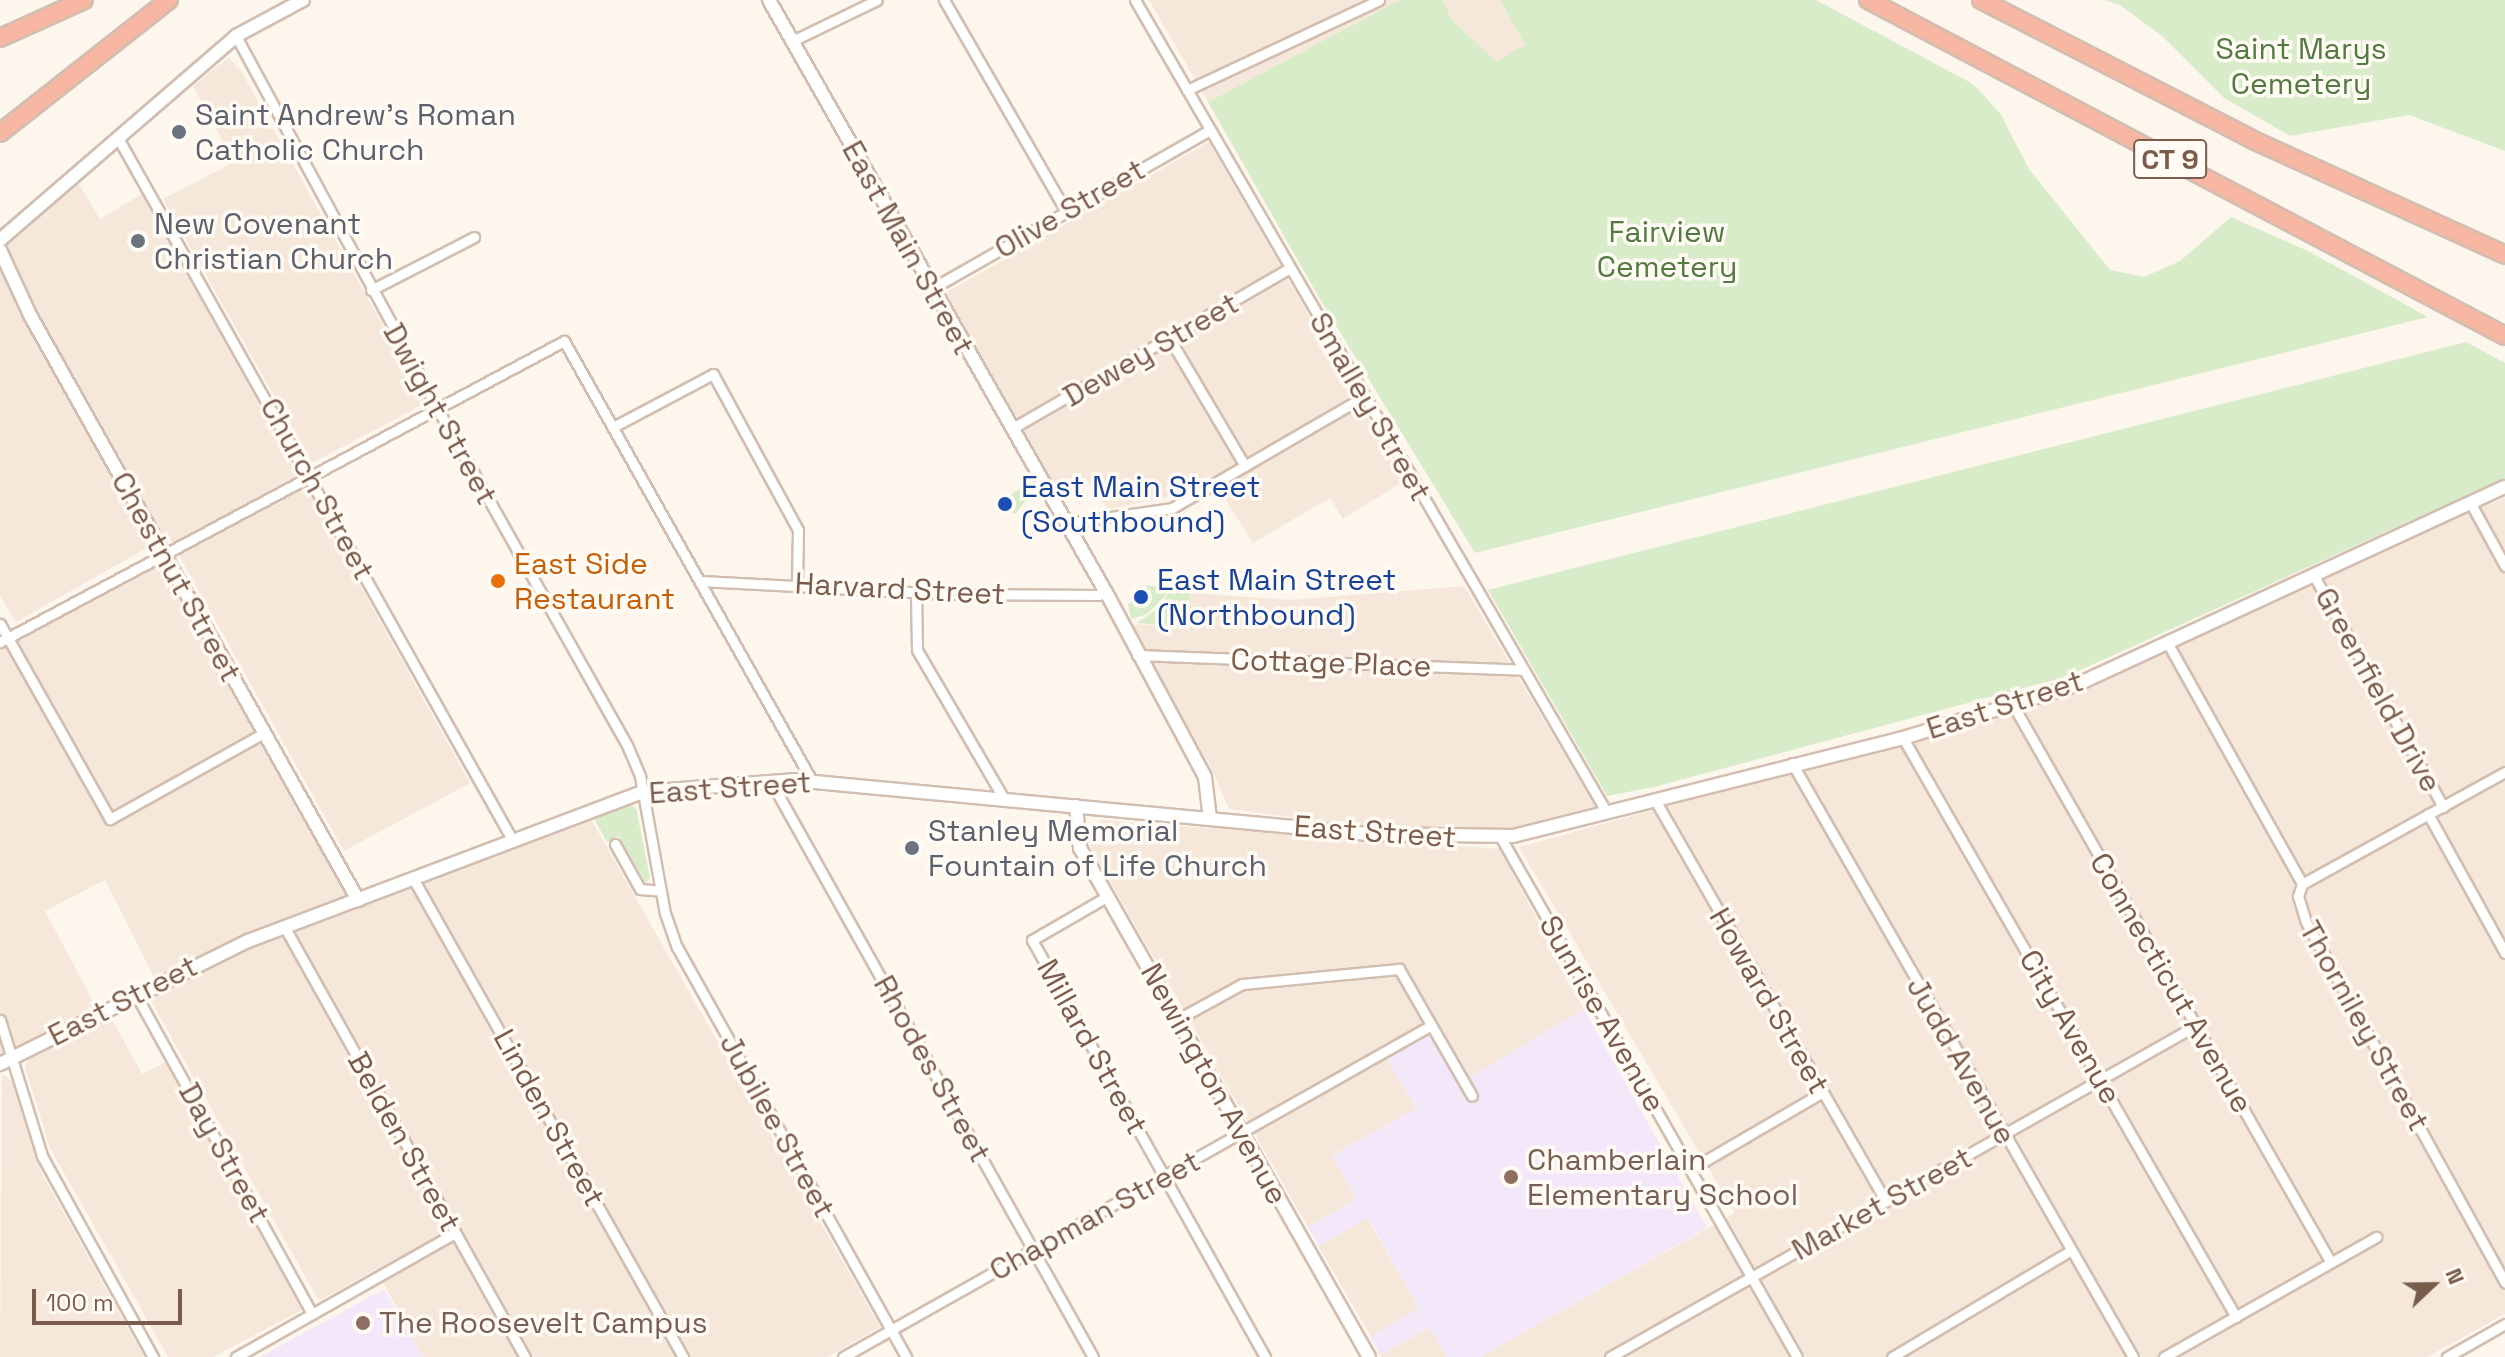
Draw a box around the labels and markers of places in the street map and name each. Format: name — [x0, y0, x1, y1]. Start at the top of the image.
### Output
place label: Saint Andrew's Roman Catholic Church — [195, 97, 516, 168]
marker: Saint Andrew's Roman Catholic Church — [170, 123, 188, 141]
place label: New Covenant Christian Church — [154, 206, 393, 276]
marker: New Covenant Christian Church — [129, 232, 147, 250]
place label: East Main Street (Southbound) — [1021, 469, 1260, 540]
marker: East Main Street (Southbound) — [996, 495, 1014, 513]
place label: East Side Restaurant — [514, 546, 675, 616]
place label: East Main Street (Northbound) — [1157, 562, 1396, 632]
marker: East Side Restaurant — [489, 572, 507, 590]
marker: East Main Street (Northbound) — [1132, 588, 1150, 606]
place label: Stanley Memorial Fountain of Life Church — [928, 813, 1267, 884]
marker: Stanley Memorial Fountain of Life Church — [903, 839, 921, 857]
place label: Chamberlain Elementary School — [1527, 1142, 1798, 1212]
marker: Chamberlain Elementary School — [1502, 1168, 1520, 1186]
place label: The Roosevelt Campus — [379, 1305, 707, 1341]
marker: The Roosevelt Campus — [354, 1314, 372, 1332]

